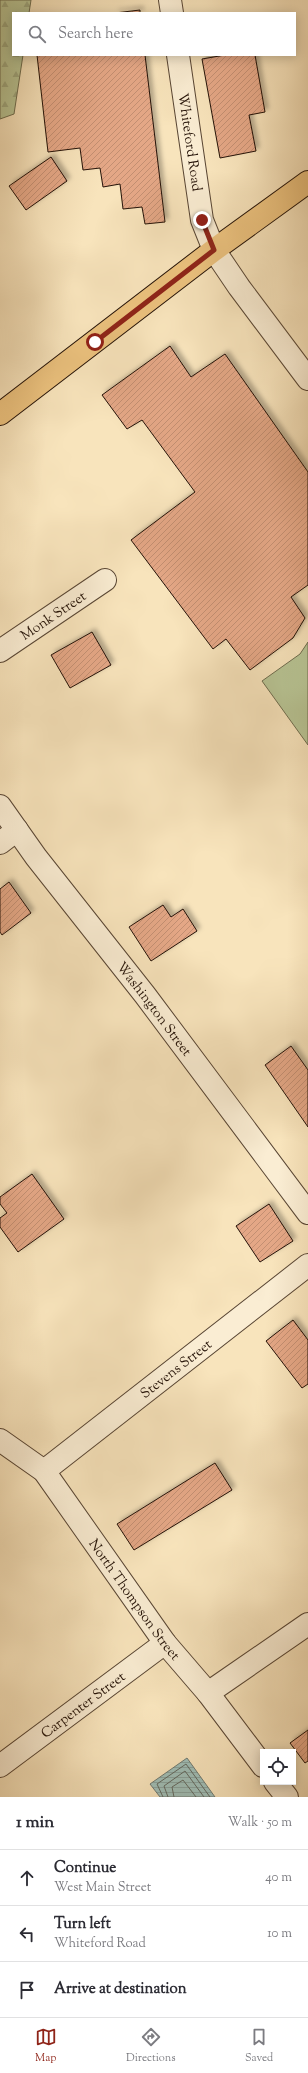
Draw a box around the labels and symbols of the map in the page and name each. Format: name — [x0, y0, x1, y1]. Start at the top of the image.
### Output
street label: Whiteford Road — [172, 92, 206, 193]
route end — [193, 211, 211, 229]
route start — [86, 333, 104, 351]
street label: Monk Street — [17, 587, 91, 646]
street label: Washington Street — [111, 958, 196, 1061]
street label: Stevens Street — [137, 1335, 217, 1404]
street label: North Thompson Street — [83, 1535, 184, 1666]
street label: Carpenter Street — [37, 1668, 130, 1744]

